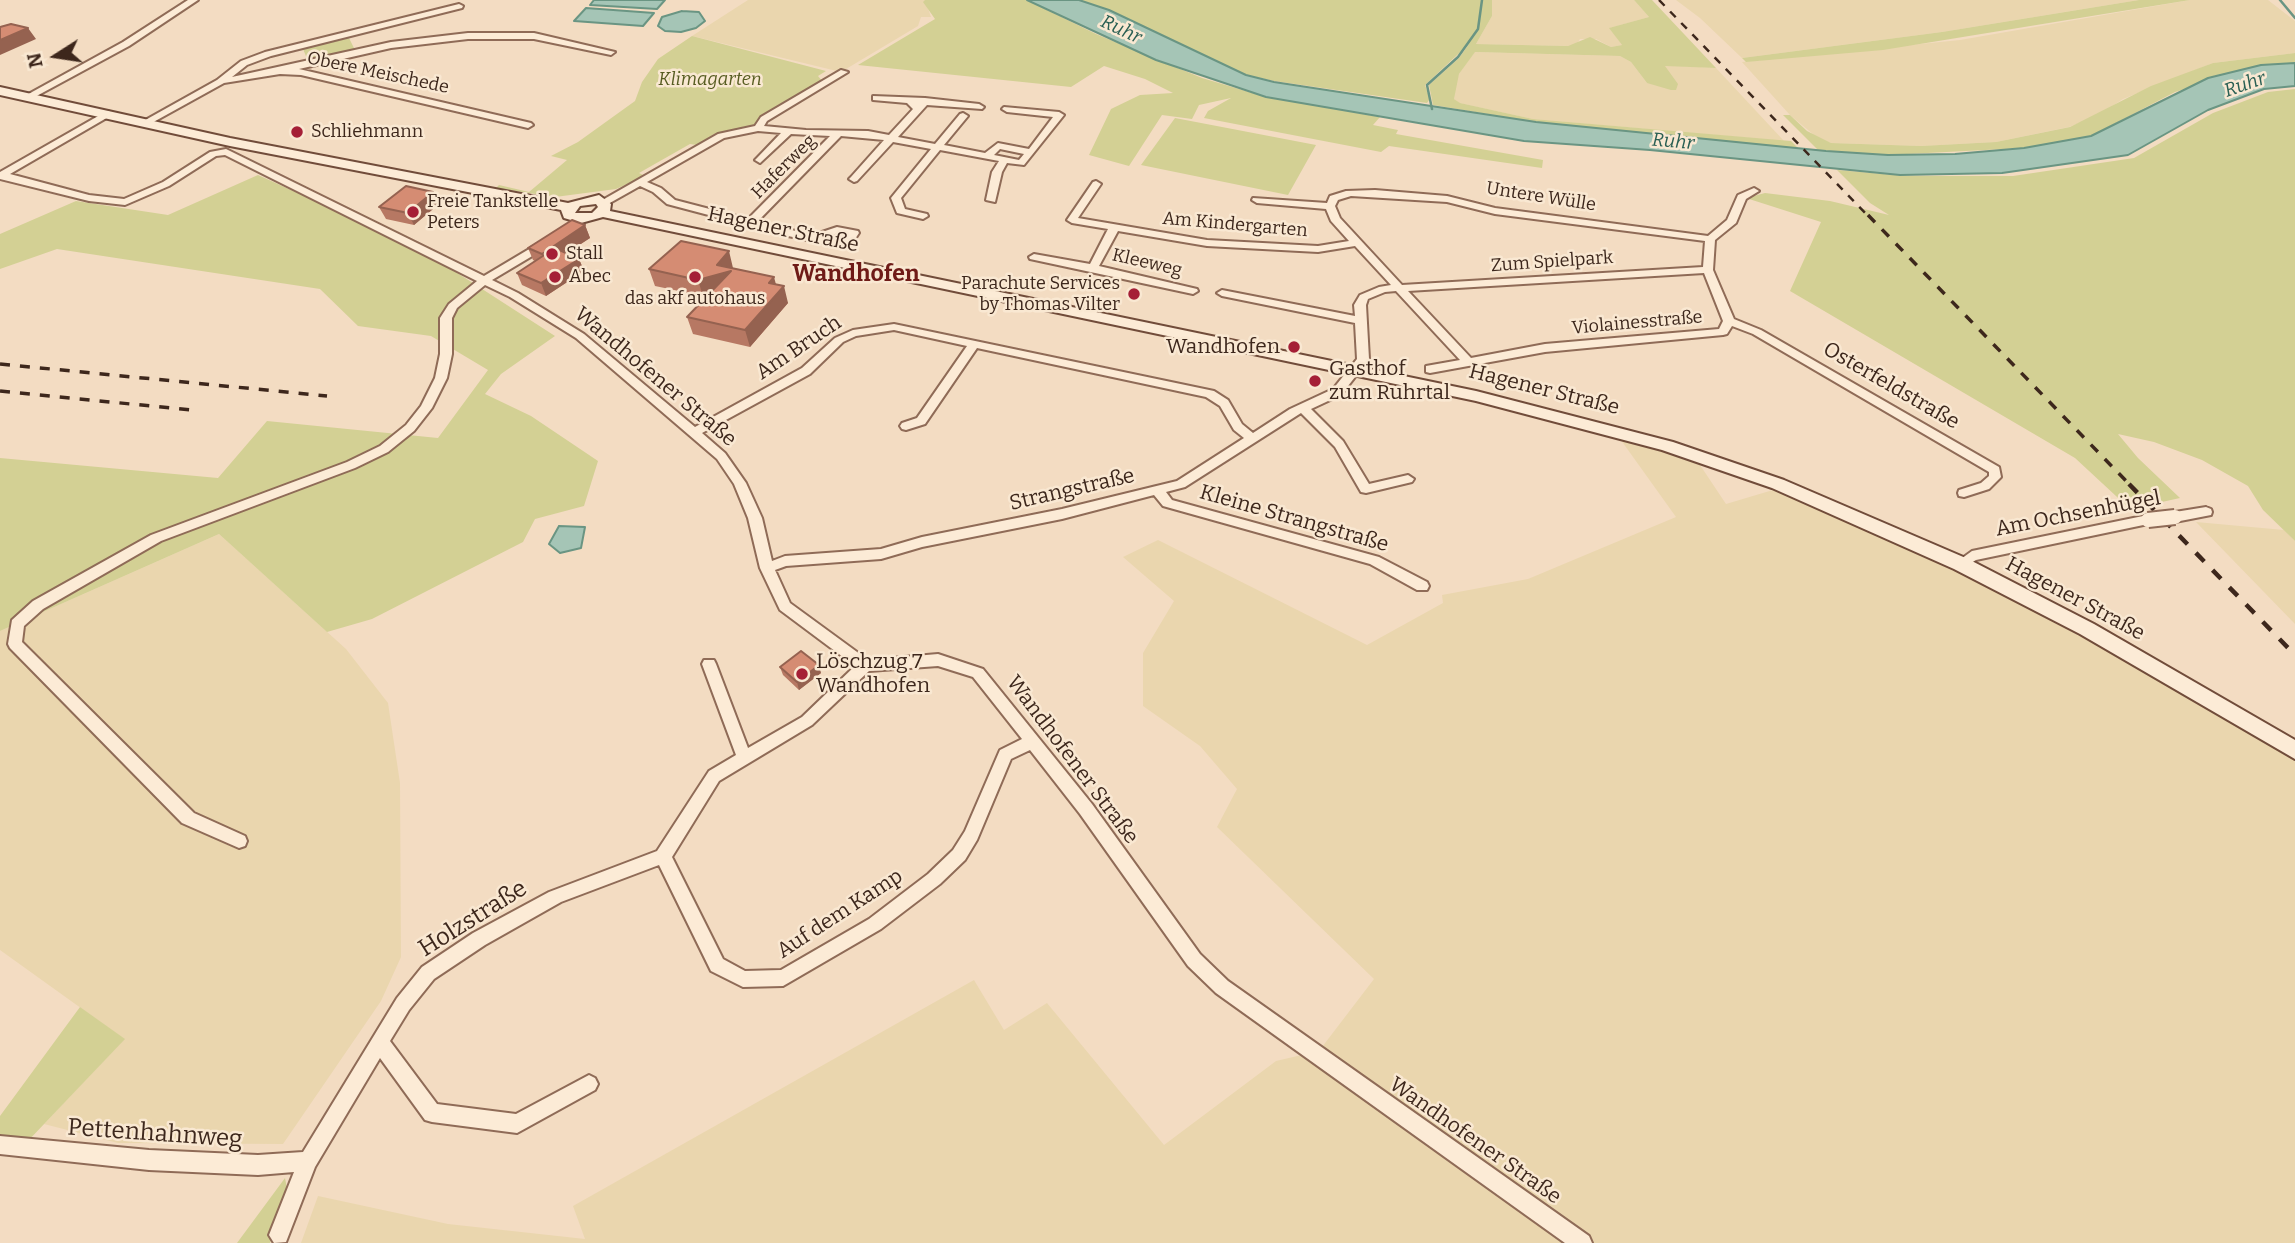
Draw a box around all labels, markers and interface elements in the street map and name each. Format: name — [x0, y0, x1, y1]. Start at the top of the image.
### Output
water label: Ruhr — [1097, 11, 1145, 49]
north arrow — [21, 21, 91, 91]
street label: Obere Meischede — [305, 47, 451, 99]
text: N — [22, 51, 48, 70]
water label: Ruhr — [2221, 67, 2269, 103]
park label: Klimagarten — [658, 69, 762, 91]
place label: Schliehmann — [311, 121, 423, 143]
marker: Schliehmann — [289, 124, 305, 140]
water label: Ruhr — [1651, 129, 1695, 155]
street label: Haferweg — [747, 130, 821, 204]
street label: Untere Wülle — [1485, 178, 1597, 216]
place label: Freie Tankstelle Peters — [427, 191, 558, 234]
street label: Hagener Straße — [705, 202, 861, 258]
marker: Freie Tankstelle Peters — [405, 204, 421, 220]
street label: Am Kindergarten — [1161, 208, 1309, 242]
place label: Stall — [566, 243, 603, 265]
street label: Kleeweg — [1110, 244, 1184, 282]
marker: Stall — [544, 246, 560, 262]
street label: Zum Spielpark — [1490, 247, 1614, 277]
district label: Wandhofen — [792, 261, 920, 289]
place label: Abec — [569, 266, 611, 288]
marker: Abec — [547, 269, 563, 285]
marker: das akf autohaus — [687, 269, 703, 285]
place label: Parachute Services by Thomas Vilter — [961, 273, 1120, 316]
marker: Parachute Services by Thomas Vilter — [1126, 286, 1142, 302]
place label: das akf autohaus — [625, 288, 765, 310]
street label: Wandhofener Straße — [569, 302, 741, 452]
street label: Violainesstraße — [1571, 307, 1703, 339]
street label: Am Bruch — [752, 310, 846, 386]
place label: Wandhofen — [1166, 334, 1280, 360]
street label: Osterfeldstraße — [1818, 337, 1964, 435]
marker: Wandhofen — [1286, 339, 1302, 355]
place label: Gasthof zum Ruhrtal — [1329, 356, 1450, 406]
street label: Hagener Straße — [1466, 359, 1622, 421]
marker: Gasthof zum Ruhrtal — [1307, 373, 1323, 389]
street label: Strangstraße — [1007, 463, 1137, 517]
street label: Kleine Strangstraße — [1197, 480, 1391, 558]
street label: Am Ochsenhügel — [1993, 486, 2163, 542]
street label: Hagener Straße — [2001, 552, 2149, 646]
place label: Löschzug 7 Wandhofen — [816, 649, 930, 699]
marker: Löschzug 7 Wandhofen — [794, 666, 810, 682]
street label: Wandhofener Straße — [1001, 671, 1143, 849]
street label: Auf dem Kamp — [772, 864, 908, 964]
street label: Holzstraße — [413, 874, 533, 964]
street label: Wandhofener Straße — [1384, 1072, 1566, 1210]
street label: Pettenhahnweg — [67, 1114, 243, 1154]

